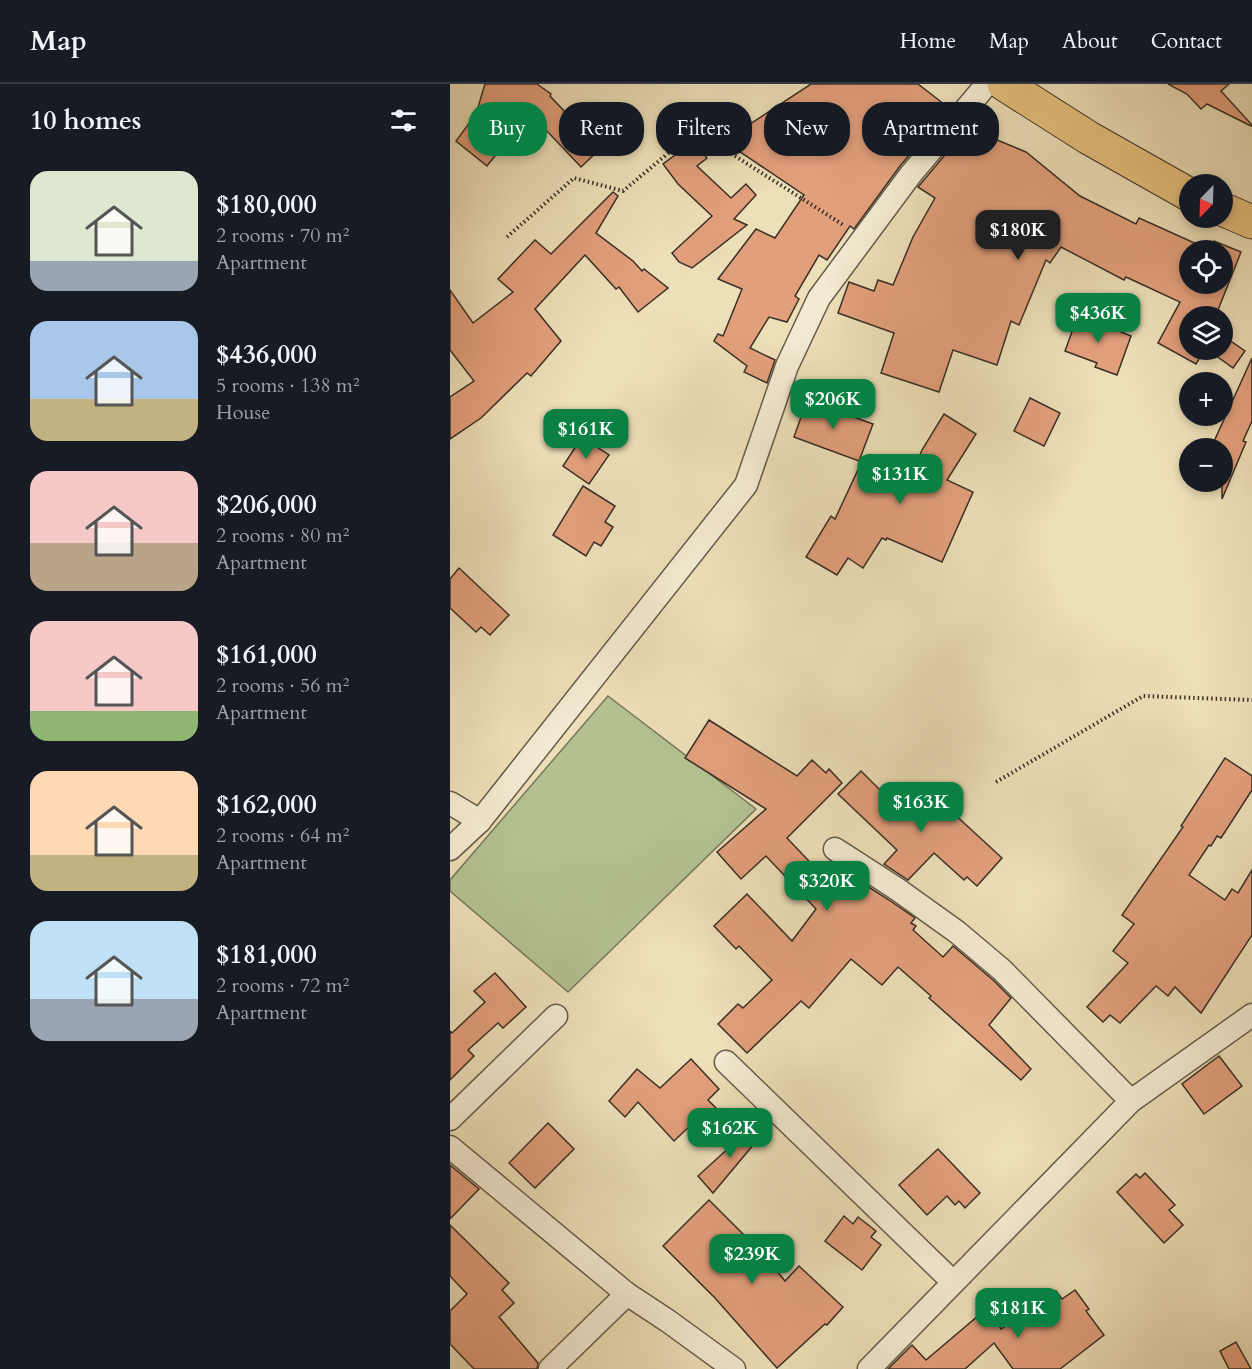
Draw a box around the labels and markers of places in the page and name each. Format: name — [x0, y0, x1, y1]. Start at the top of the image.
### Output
pin: $180K — [976, 210, 1060, 261]
pin: $436K — [1056, 293, 1140, 344]
pin: $206K — [791, 379, 875, 430]
pin: $161K — [544, 409, 628, 460]
pin: $131K — [858, 454, 942, 505]
pin: $163K — [879, 782, 963, 833]
pin: $320K — [785, 861, 869, 912]
pin: $162K — [688, 1108, 772, 1159]
pin: $239K — [710, 1234, 794, 1285]
pin: $181K — [976, 1288, 1060, 1339]

